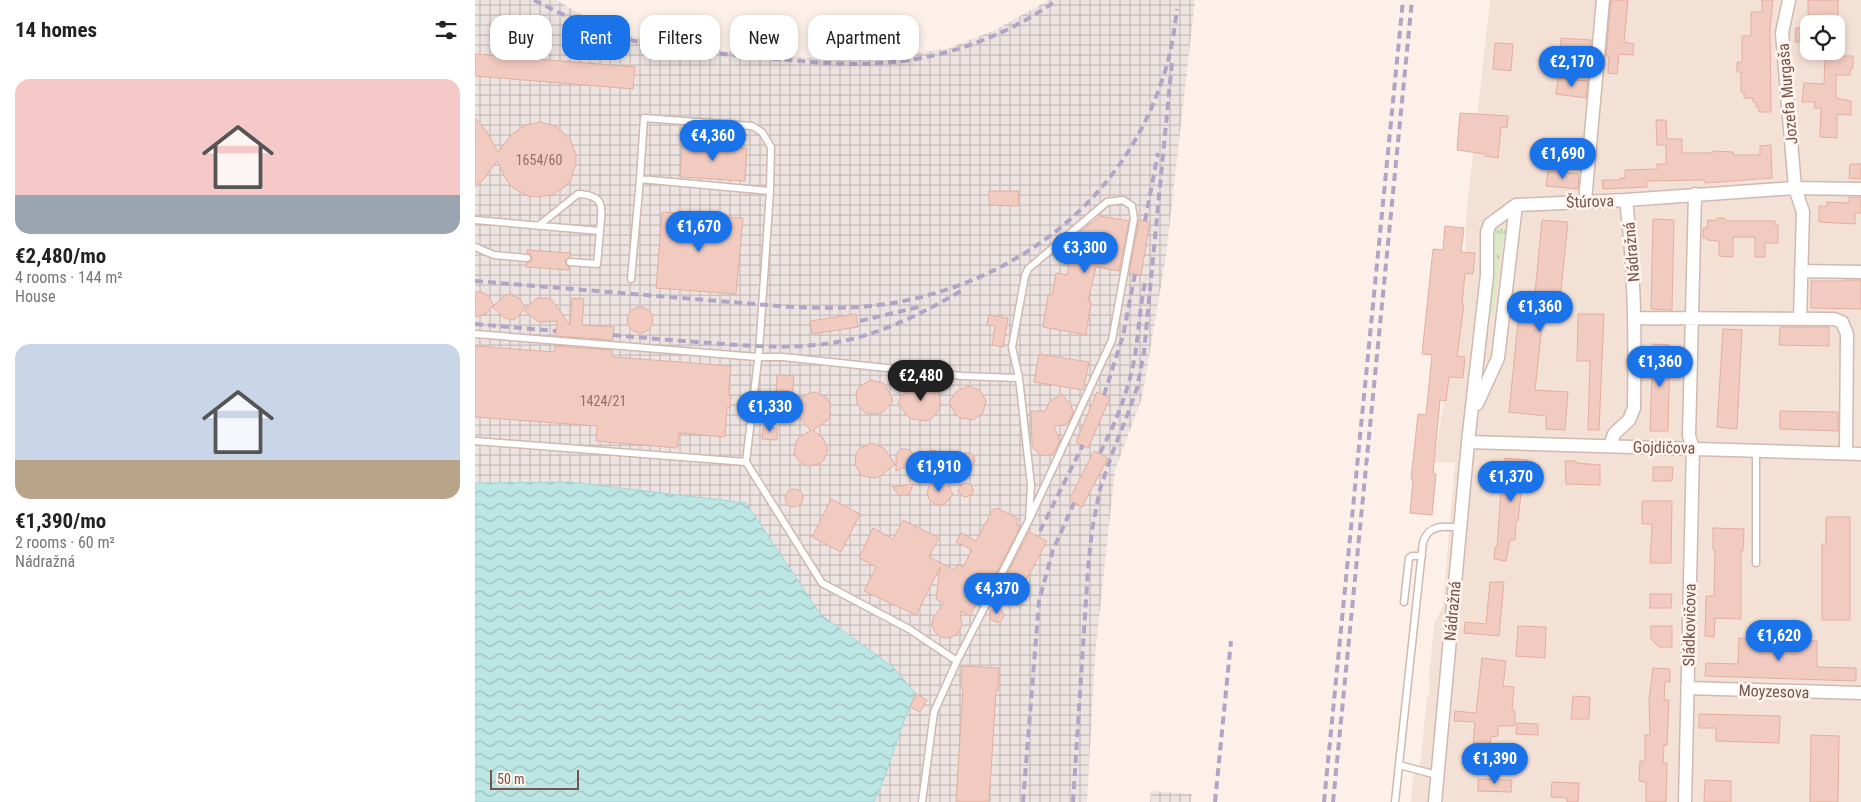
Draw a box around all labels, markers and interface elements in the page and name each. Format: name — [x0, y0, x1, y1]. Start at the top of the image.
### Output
chip: Buy — [490, 15, 552, 60]
chip: Rent — [562, 15, 630, 60]
chip: Filters — [640, 15, 720, 60]
chip: New — [730, 15, 798, 60]
chip: Apartment — [808, 15, 919, 60]
map controls — [1800, 15, 1845, 60]
button: locate — [1800, 15, 1845, 60]
icon: filters — [432, 16, 460, 44]
text: 14 homes — [15, 18, 97, 42]
street label: Jozefa Murgaša — [1774, 43, 1801, 145]
pin: €2,170 — [1531, 46, 1613, 88]
text: €2,170 — [1550, 52, 1594, 71]
icon: home — [193, 112, 283, 202]
pin: €4,360 — [672, 120, 754, 162]
text: €4,360 — [691, 126, 735, 145]
pin: €1,690 — [1522, 138, 1604, 180]
text: €1,690 — [1541, 144, 1585, 163]
house number: 1654/60 — [516, 152, 562, 168]
street label: Štúrova — [1566, 191, 1614, 212]
pin: €1,670 — [658, 210, 740, 253]
text: €1,670 — [677, 217, 721, 236]
street label: Nádražná — [1619, 221, 1644, 283]
pin: €3,300 — [1044, 232, 1126, 274]
text: €3,300 — [1063, 238, 1107, 257]
text: €2,480/mo — [15, 244, 106, 268]
text: 4 rooms · 144 m² — [15, 268, 123, 287]
text: House — [15, 287, 55, 306]
pin: €1,360 — [1499, 290, 1581, 333]
text: €1,360 — [1518, 297, 1562, 316]
pin: €1,360 — [1619, 346, 1701, 388]
text: €1,360 — [1638, 352, 1682, 371]
pin: €2,480 — [880, 360, 962, 402]
text: €2,480 — [899, 366, 943, 385]
icon: home — [193, 377, 283, 467]
pin: €1,330 — [729, 390, 811, 433]
house number: 1424/21 — [580, 393, 626, 409]
text: €1,330 — [748, 397, 792, 416]
street label: Gojdičova — [1633, 437, 1695, 458]
pin: €1,910 — [898, 450, 980, 493]
text: €1,910 — [917, 457, 961, 476]
pin: €1,370 — [1470, 460, 1552, 503]
text: €1,370 — [1489, 467, 1533, 486]
text: €1,390/mo — [15, 509, 106, 533]
text: 2 rooms · 60 m² — [15, 533, 115, 552]
text: Nádražná — [15, 552, 75, 571]
pin: €4,370 — [956, 572, 1038, 615]
text: €4,370 — [975, 579, 1019, 598]
street label: Nádražná — [1440, 580, 1465, 642]
street label: Sládkovičova — [1679, 583, 1700, 667]
pin: €1,620 — [1738, 620, 1820, 662]
text: €1,620 — [1757, 626, 1801, 645]
street label: Moyzesova — [1738, 681, 1810, 702]
pin: €1,390 — [1454, 742, 1536, 785]
text: €1,390 — [1473, 749, 1517, 768]
scale bar — [490, 767, 579, 790]
text: 50 m — [497, 771, 525, 787]

